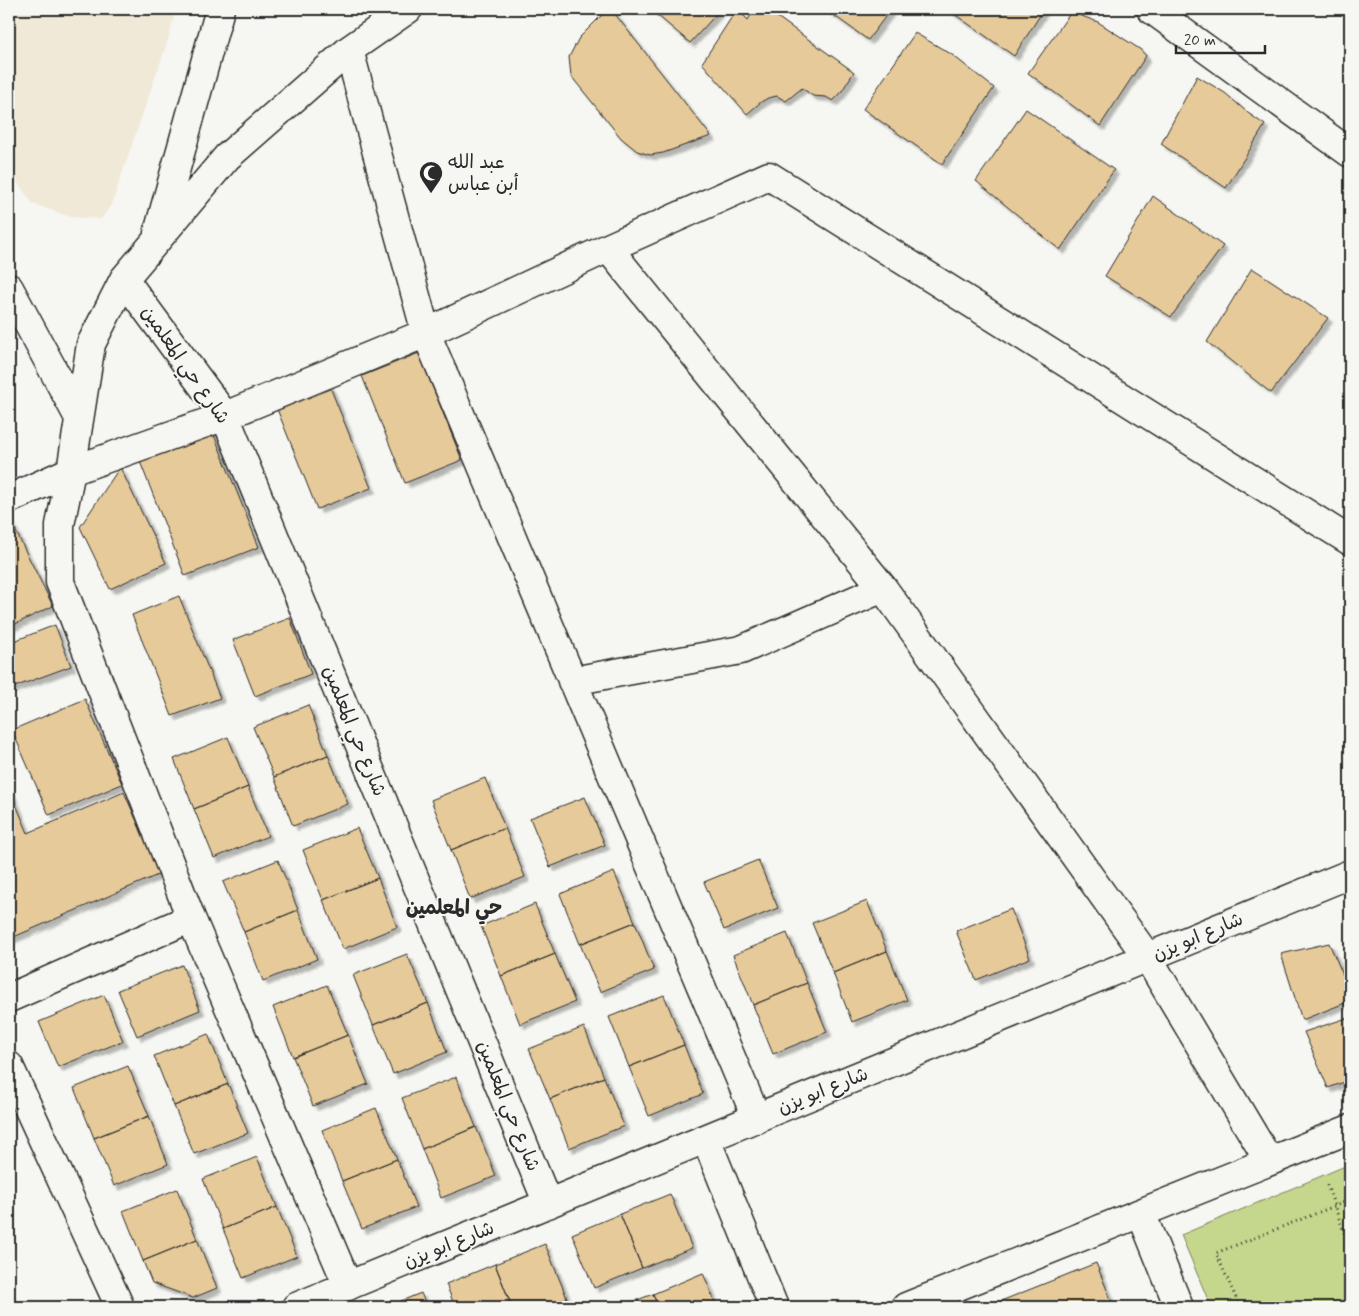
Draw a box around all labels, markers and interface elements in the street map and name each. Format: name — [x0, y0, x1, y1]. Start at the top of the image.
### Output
scale bar — [1176, 22, 1265, 54]
text: 20 m — [1184, 31, 1216, 51]
place label: عبد الله أبن عباس — [448, 150, 519, 197]
mosque icon: عبد الله أبن عباس — [418, 160, 444, 194]
street label: شارع حي المعلمين — [132, 301, 235, 431]
street label: شارع حي المعلمين — [314, 662, 392, 801]
district label: حي المعلمين — [406, 895, 502, 925]
street label: شارع ابو يزن — [1149, 907, 1247, 967]
street label: شارع حي المعلمين — [468, 1037, 546, 1176]
street label: شارع ابو يزن — [774, 1061, 872, 1121]
street label: شارع ابو يزن — [400, 1215, 498, 1275]

